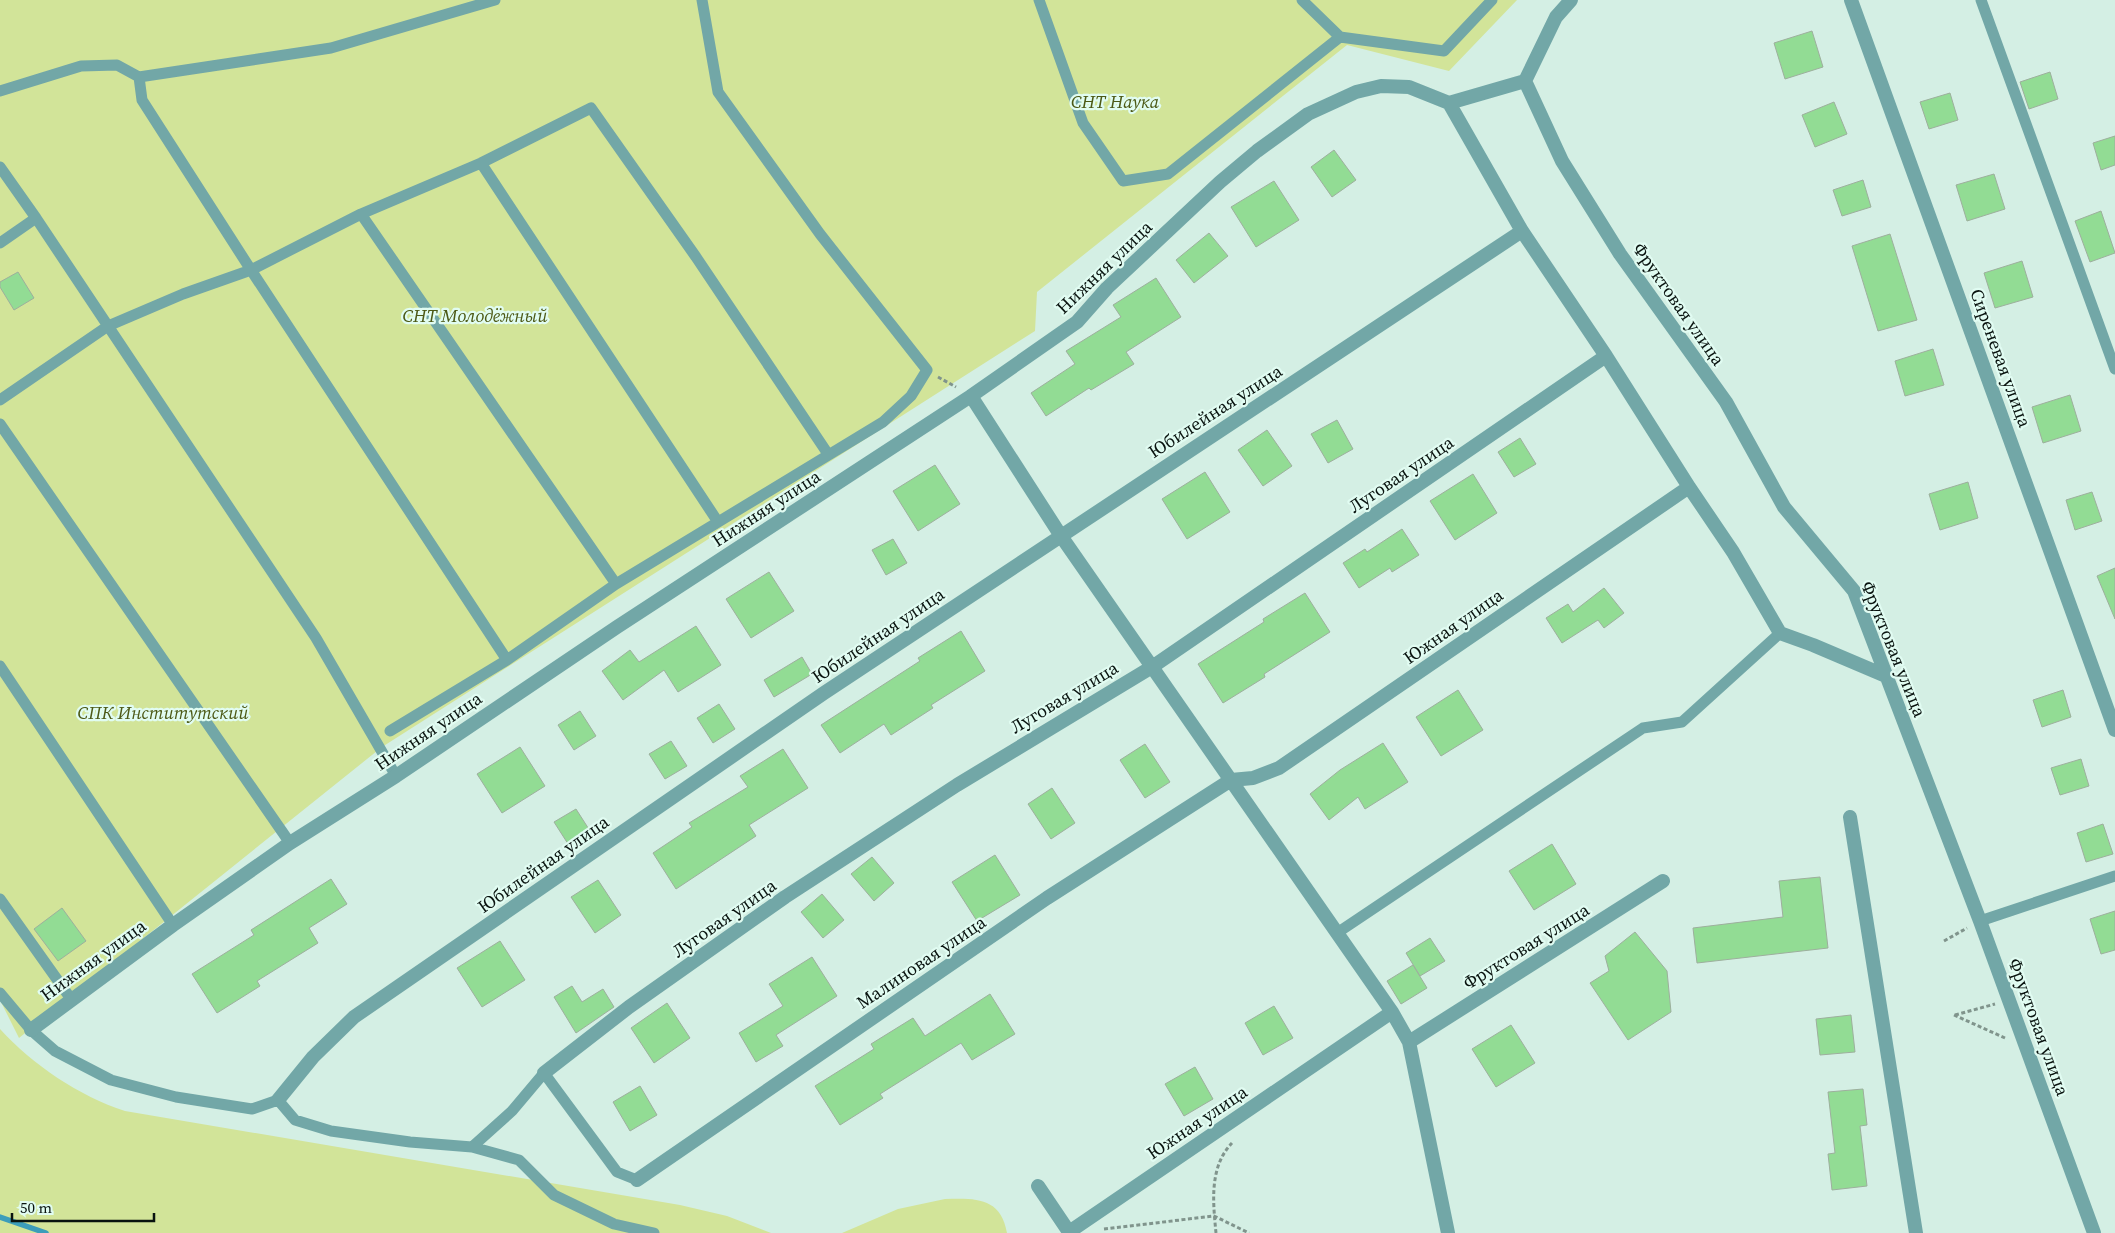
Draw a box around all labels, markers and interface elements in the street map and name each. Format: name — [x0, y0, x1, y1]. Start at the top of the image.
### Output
park label: СНТ Наука — [1071, 89, 1160, 114]
street label: Нижняя улица — [1050, 214, 1158, 319]
street label: Фруктовая улица — [1627, 238, 1731, 371]
street label: Сиреневая улица — [1964, 285, 2038, 432]
park label: СНТ Молодёжный — [402, 303, 548, 328]
street label: Юбилейная улица — [1143, 358, 1288, 464]
street label: Луговая улица — [1343, 429, 1459, 518]
street label: Нижняя улица — [707, 463, 826, 552]
street label: Фруктовая улица — [1855, 577, 1933, 721]
street label: Юбилейная улица — [807, 581, 950, 689]
street label: Южная улица — [1398, 582, 1509, 670]
street label: Луговая улица — [1005, 654, 1123, 739]
street label: Нижняя улица — [369, 685, 487, 776]
park label: СПК Институтский — [78, 700, 249, 725]
street label: Юбилейная улица — [472, 809, 614, 919]
street label: Луговая улица — [667, 872, 782, 963]
street label: Фруктовая улица — [1458, 897, 1595, 995]
street label: Малиновая улица — [851, 909, 991, 1015]
street label: Нижняя улица — [35, 913, 152, 1007]
street label: Фруктовая улица — [2003, 955, 2076, 1100]
street label: Южная улица — [1142, 1079, 1253, 1165]
scale bar — [12, 1190, 155, 1222]
text: 50 m — [20, 1197, 52, 1218]

